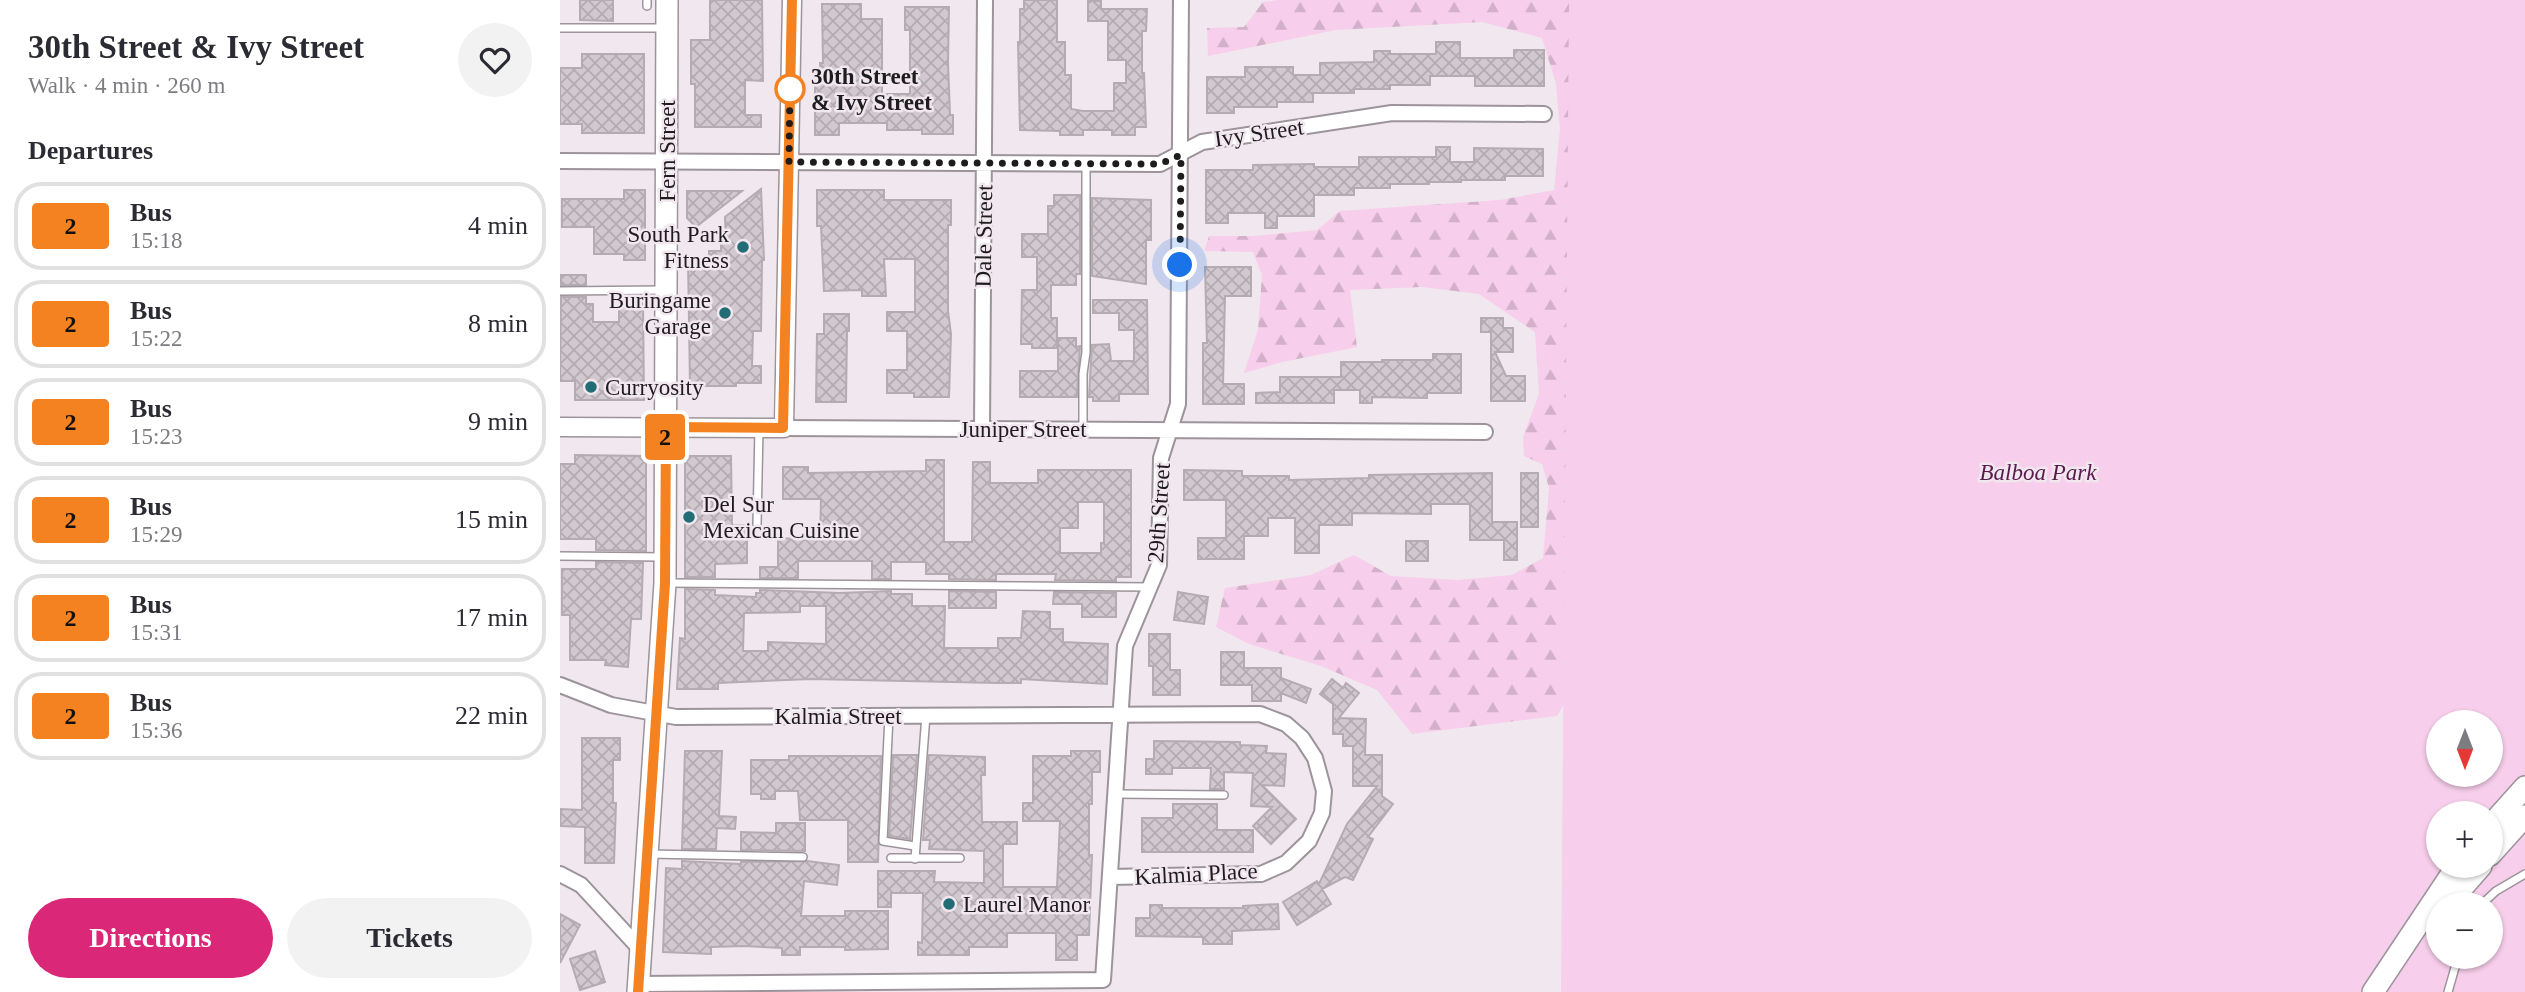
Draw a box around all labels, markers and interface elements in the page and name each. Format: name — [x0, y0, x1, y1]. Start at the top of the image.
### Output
button: heart — [458, 23, 532, 97]
text: 30th Street & Ivy Street — [28, 29, 364, 65]
place label: 30th Street & Ivy Street — [811, 64, 932, 115]
text: Walk · 4 min · 260 m — [28, 73, 225, 98]
marker: 30th Street & Ivy Street — [775, 74, 805, 104]
street label: Fern Street — [655, 100, 680, 202]
street label: Ivy Street — [1213, 114, 1306, 152]
text: Departures — [28, 136, 153, 165]
street label: Dale Street — [971, 184, 997, 288]
text: Bus — [130, 198, 172, 227]
text: 4 min — [468, 211, 528, 240]
text: 2 — [65, 213, 77, 239]
place label: South Park Fitness — [627, 222, 729, 273]
text: 15:18 — [130, 228, 182, 253]
marker: South Park Fitness — [735, 239, 751, 255]
your location — [1162, 247, 1197, 282]
place label: Buringame Garage — [609, 288, 711, 339]
text: Bus — [130, 296, 172, 325]
marker: Buringame Garage — [717, 305, 733, 321]
text: 8 min — [468, 309, 528, 338]
text: 2 — [65, 311, 77, 337]
text: 15:22 — [130, 326, 182, 351]
place label: Curryosity — [605, 375, 704, 400]
marker: Curryosity — [583, 379, 599, 395]
text: Bus — [130, 394, 172, 423]
text: 9 min — [468, 407, 528, 436]
text: 2 — [65, 409, 77, 435]
line badge: 2 — [642, 414, 688, 460]
street label: Juniper Street — [959, 417, 1087, 442]
text: 15:23 — [130, 424, 182, 449]
text: 2 — [659, 424, 671, 450]
park label: Balboa Park — [1980, 460, 2097, 485]
street label: 29th Street — [1143, 462, 1175, 564]
text: Bus — [130, 492, 172, 521]
place label: Del Sur Mexican Cuisine — [703, 492, 860, 543]
text: 15 min — [455, 505, 528, 534]
text: 2 — [65, 507, 77, 533]
marker: Del Sur Mexican Cuisine — [681, 509, 697, 525]
text: 15:29 — [130, 522, 182, 547]
text: Bus — [130, 590, 172, 619]
text: 17 min — [455, 603, 528, 632]
text: 2 — [65, 605, 77, 631]
text: 15:31 — [130, 620, 182, 645]
text: Bus — [130, 688, 172, 717]
text: 22 min — [455, 701, 528, 730]
text: 2 — [65, 703, 77, 729]
street label: Kalmia Street — [774, 704, 902, 729]
north arrow — [2426, 710, 2502, 788]
map controls — [2426, 710, 2503, 969]
text: 15:36 — [130, 718, 182, 743]
button: + — [2426, 801, 2503, 878]
street label: Kalmia Place — [1134, 858, 1258, 890]
place label: Laurel Manor — [963, 892, 1090, 917]
button: − — [2426, 892, 2503, 969]
marker: Laurel Manor — [941, 896, 957, 912]
button: Directions — [28, 898, 273, 978]
button: Tickets — [287, 898, 532, 978]

